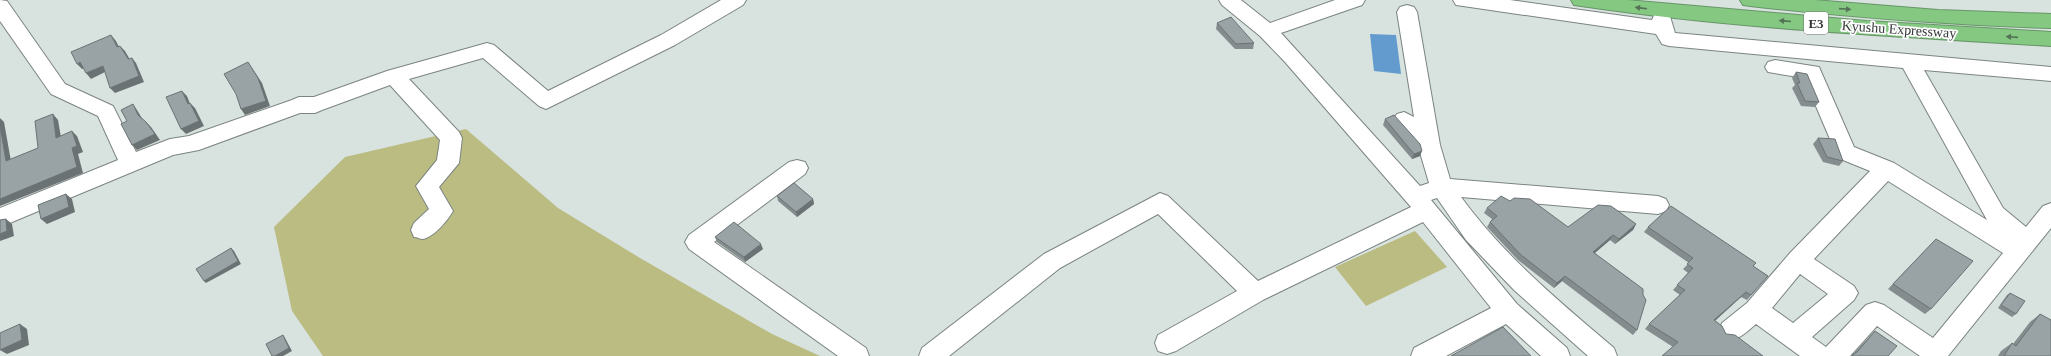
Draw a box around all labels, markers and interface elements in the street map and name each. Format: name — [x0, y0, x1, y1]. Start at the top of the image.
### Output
one-way arrow — [1635, 5, 1647, 12]
one-way arrow — [1838, 6, 1851, 13]
road number: E3 — [1804, 12, 1828, 34]
one-way arrow — [1779, 17, 1791, 24]
street label: Kyushu Expressway — [1841, 18, 1957, 41]
one-way arrow — [2006, 34, 2018, 41]

